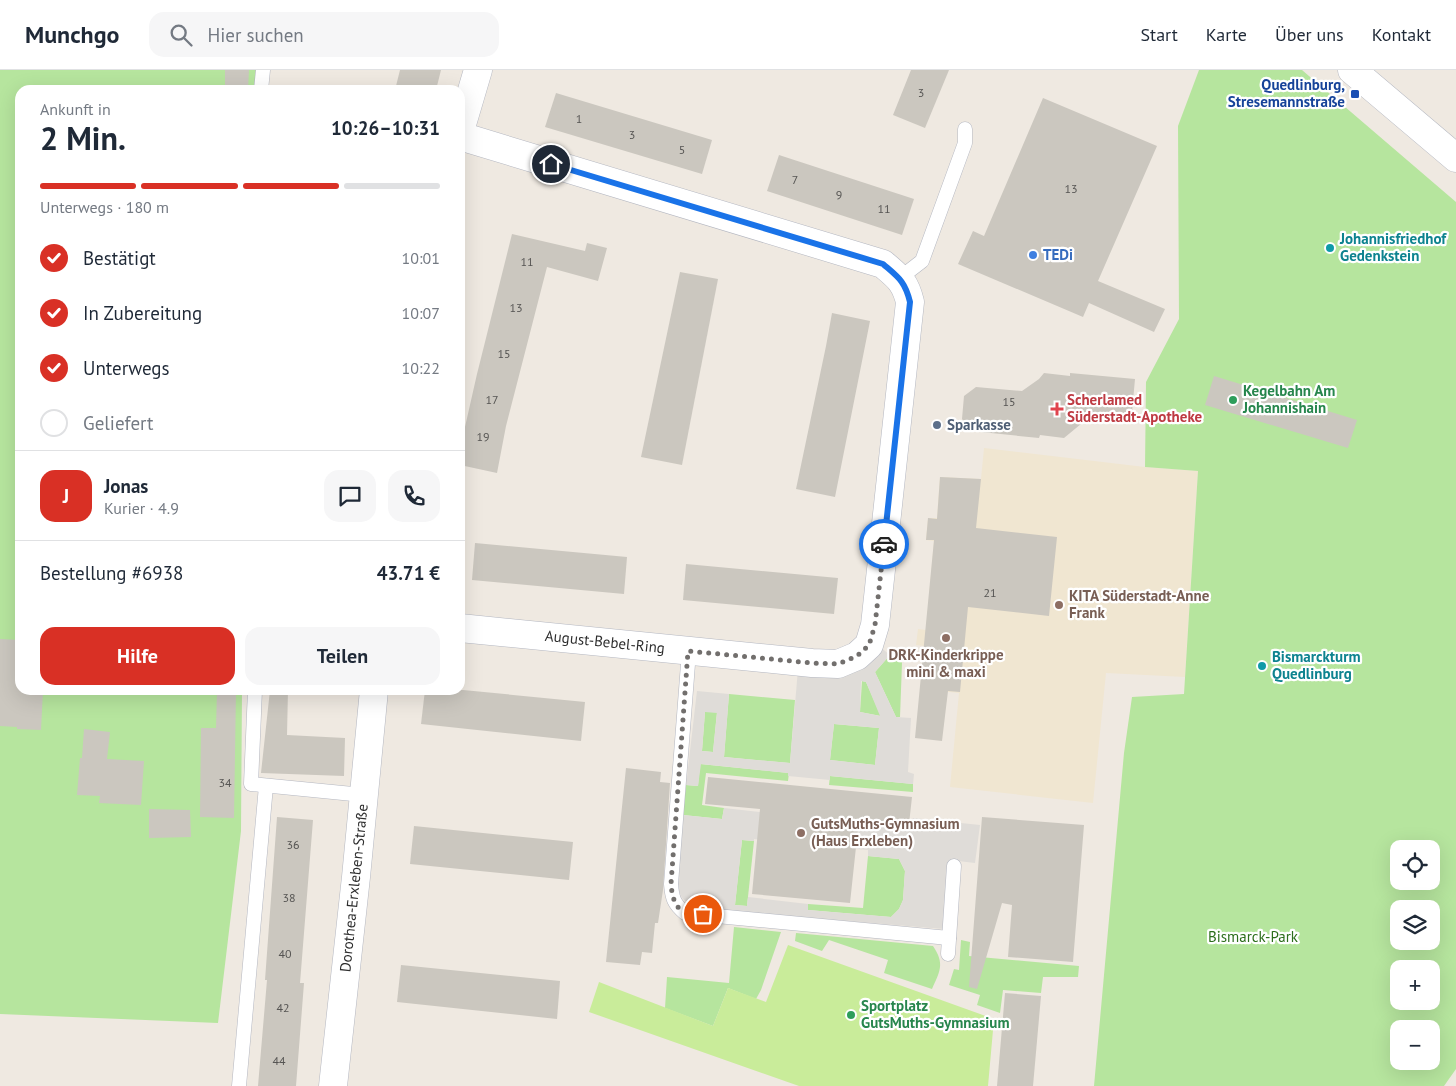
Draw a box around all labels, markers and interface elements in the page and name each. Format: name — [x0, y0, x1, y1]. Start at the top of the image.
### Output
search box — [149, 12, 499, 57]
text: Munchgo — [25, 19, 119, 50]
icon: search — [167, 21, 195, 49]
text: Hier suchen — [207, 23, 304, 47]
text: Start — [1140, 23, 1178, 46]
text: Karte — [1206, 23, 1247, 46]
text: Über uns — [1275, 23, 1344, 46]
text: Kontakt — [1372, 23, 1431, 46]
place label: Quedlinburg, Stresemannstraße — [1228, 75, 1345, 111]
house number: 3 — [918, 85, 924, 100]
marker: Quedlinburg, Stresemannstraße — [1349, 88, 1361, 100]
text: Ankunft in — [40, 99, 111, 119]
house number: 1 — [576, 111, 582, 126]
text: 10:26–10:31 — [331, 116, 440, 140]
text: 2 Min. — [40, 117, 126, 159]
house number: 3 — [629, 127, 635, 142]
house number: 5 — [679, 142, 685, 157]
pin — [530, 143, 572, 185]
icon: home — [537, 150, 565, 178]
house number: 7 — [792, 172, 798, 187]
house number: 13 — [1064, 181, 1078, 196]
house number: 9 — [836, 187, 842, 202]
text: Unterwegs · 180 m — [40, 197, 169, 217]
house number: 11 — [877, 201, 891, 216]
place label: Johannisfriedhof Gedenkstein — [1339, 229, 1447, 265]
marker: Johannisfriedhof Gedenkstein — [1324, 242, 1336, 254]
icon: check — [40, 244, 68, 272]
place label: TEDi — [1043, 245, 1073, 264]
text: Bestätigt — [83, 246, 156, 270]
text: 10:01 — [402, 248, 440, 268]
marker: TEDi — [1027, 249, 1039, 261]
house number: 11 — [520, 254, 534, 269]
icon: check — [40, 299, 68, 327]
house number: 13 — [509, 300, 523, 315]
text: In Zubereitung — [83, 301, 202, 325]
text: 10:07 — [402, 303, 440, 323]
house number: 15 — [497, 346, 511, 361]
icon: check — [40, 354, 68, 382]
text: Unterwegs — [83, 356, 170, 380]
text: 10:22 — [402, 358, 440, 378]
place label: Kegelbahn Am Johannishain — [1242, 381, 1335, 417]
place label: Scherlamed Süderstadt-Apotheke — [1067, 390, 1203, 426]
house number: 17 — [485, 392, 499, 407]
house number: 15 — [1002, 394, 1016, 409]
marker: Kegelbahn Am Johannishain — [1227, 394, 1239, 406]
marker: Scherlamed Süderstadt-Apotheke — [1051, 403, 1063, 415]
text: Geliefert — [83, 411, 154, 435]
place label: Sparkasse — [947, 415, 1011, 434]
marker: Sparkasse — [931, 419, 943, 431]
house number: 19 — [476, 429, 490, 444]
button: chat — [324, 470, 376, 522]
button: phone — [388, 470, 440, 522]
text: Jonas — [104, 474, 148, 498]
text: J — [63, 484, 69, 508]
text: Kurier · 4.9 — [104, 498, 179, 518]
courier — [859, 519, 909, 569]
icon: car — [870, 530, 898, 558]
text: Bestellung #6938 — [40, 561, 183, 585]
text: 43.71 € — [377, 561, 440, 585]
house number: 21 — [983, 585, 997, 600]
place label: KITA Süderstadt-Anne Frank — [1069, 586, 1210, 622]
marker: KITA Süderstadt-Anne Frank — [1053, 599, 1065, 611]
street label: August-Bebel-Ring — [544, 626, 666, 657]
button: Hilfe — [40, 627, 235, 685]
button: Teilen — [245, 627, 440, 685]
marker: DRK-Kinderkrippe mini & maxi — [940, 632, 952, 644]
place label: DRK-Kinderkrippe mini & maxi — [888, 645, 1004, 681]
place label: Bismarckturm Quedlinburg — [1272, 647, 1361, 683]
marker: Bismarckturm Quedlinburg — [1256, 660, 1268, 672]
house number: 34 — [218, 775, 232, 790]
street label: Dorothea-Erxleben-Straße — [335, 803, 372, 973]
place label: GutsMuths-Gymnasium (Haus Erxleben) — [811, 814, 960, 850]
marker: GutsMuths-Gymnasium (Haus Erxleben) — [795, 827, 807, 839]
house number: 36 — [286, 837, 300, 852]
map controls — [1390, 840, 1440, 1070]
button: locate — [1390, 840, 1440, 890]
house number: 38 — [282, 890, 296, 905]
pin — [682, 893, 724, 935]
icon: bag — [689, 900, 717, 928]
button: layers — [1390, 900, 1440, 950]
park label: Bismarck-Park — [1208, 927, 1299, 946]
house number: 40 — [278, 946, 292, 961]
button: + — [1390, 960, 1440, 1010]
place label: Sportplatz GutsMuths-Gymnasium — [861, 996, 1010, 1032]
house number: 42 — [276, 1000, 290, 1015]
marker: Sportplatz GutsMuths-Gymnasium — [845, 1009, 857, 1021]
button: − — [1390, 1020, 1440, 1070]
house number: 44 — [272, 1053, 286, 1068]

